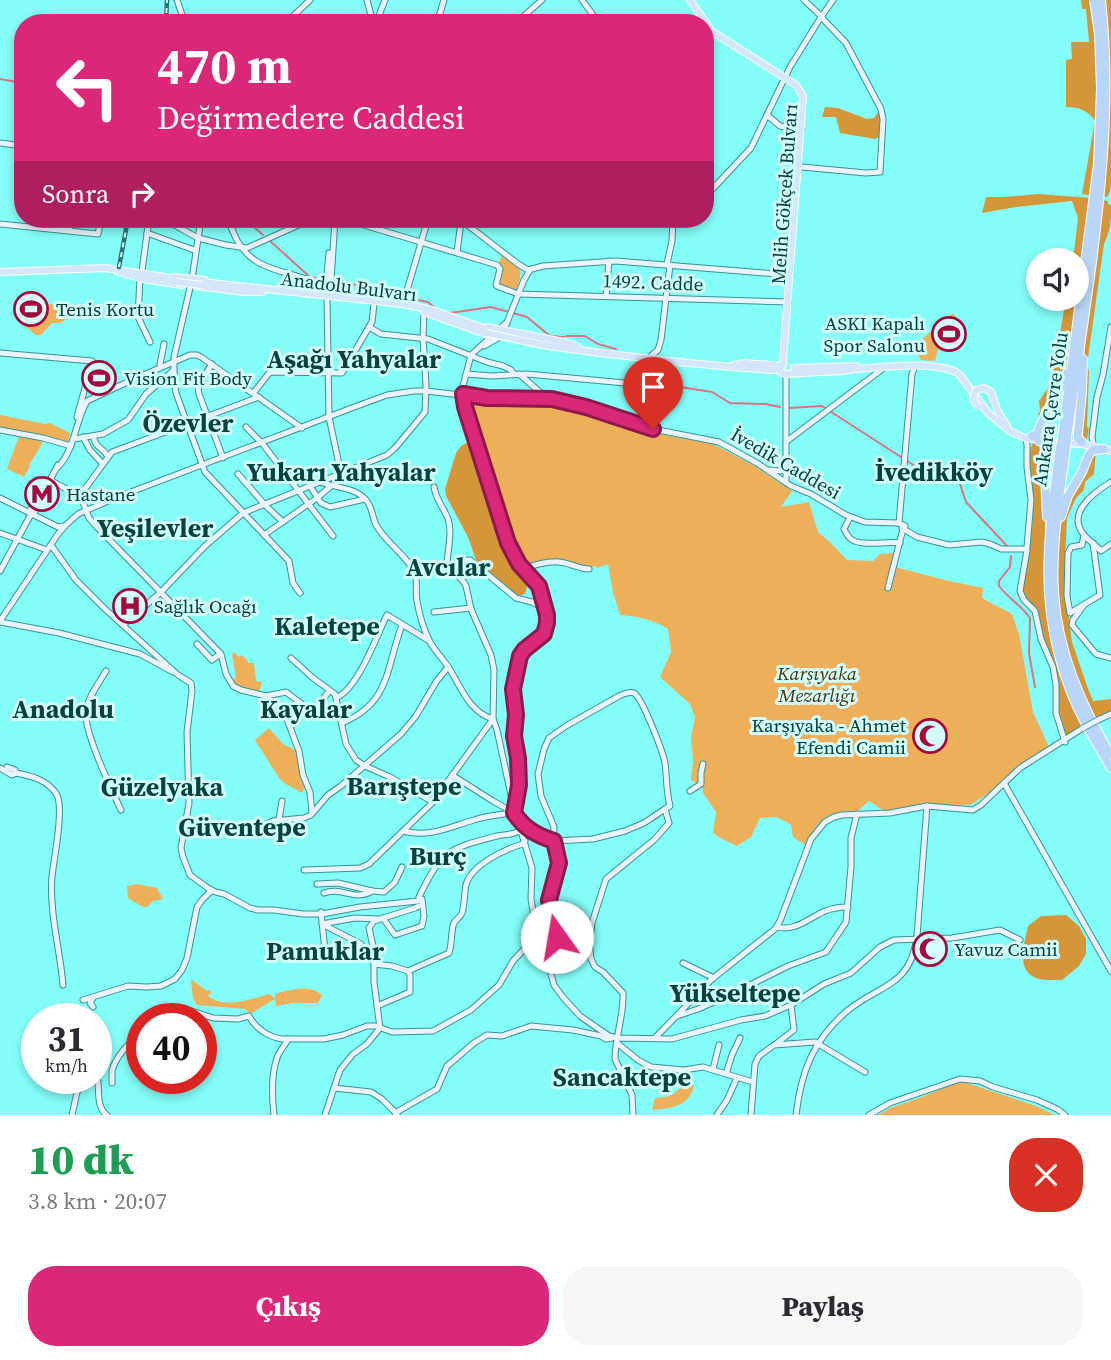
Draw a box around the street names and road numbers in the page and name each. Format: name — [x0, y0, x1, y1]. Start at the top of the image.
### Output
street label: Melih Gökçek Bulvarı — [765, 103, 803, 285]
street label: Anadolu Bulvarı — [280, 265, 419, 307]
street label: 1492. Cadde — [602, 267, 704, 297]
street label: Ankara Çevre Yolu — [1026, 330, 1074, 488]
street label: İvedik Caddesi — [726, 421, 846, 505]

